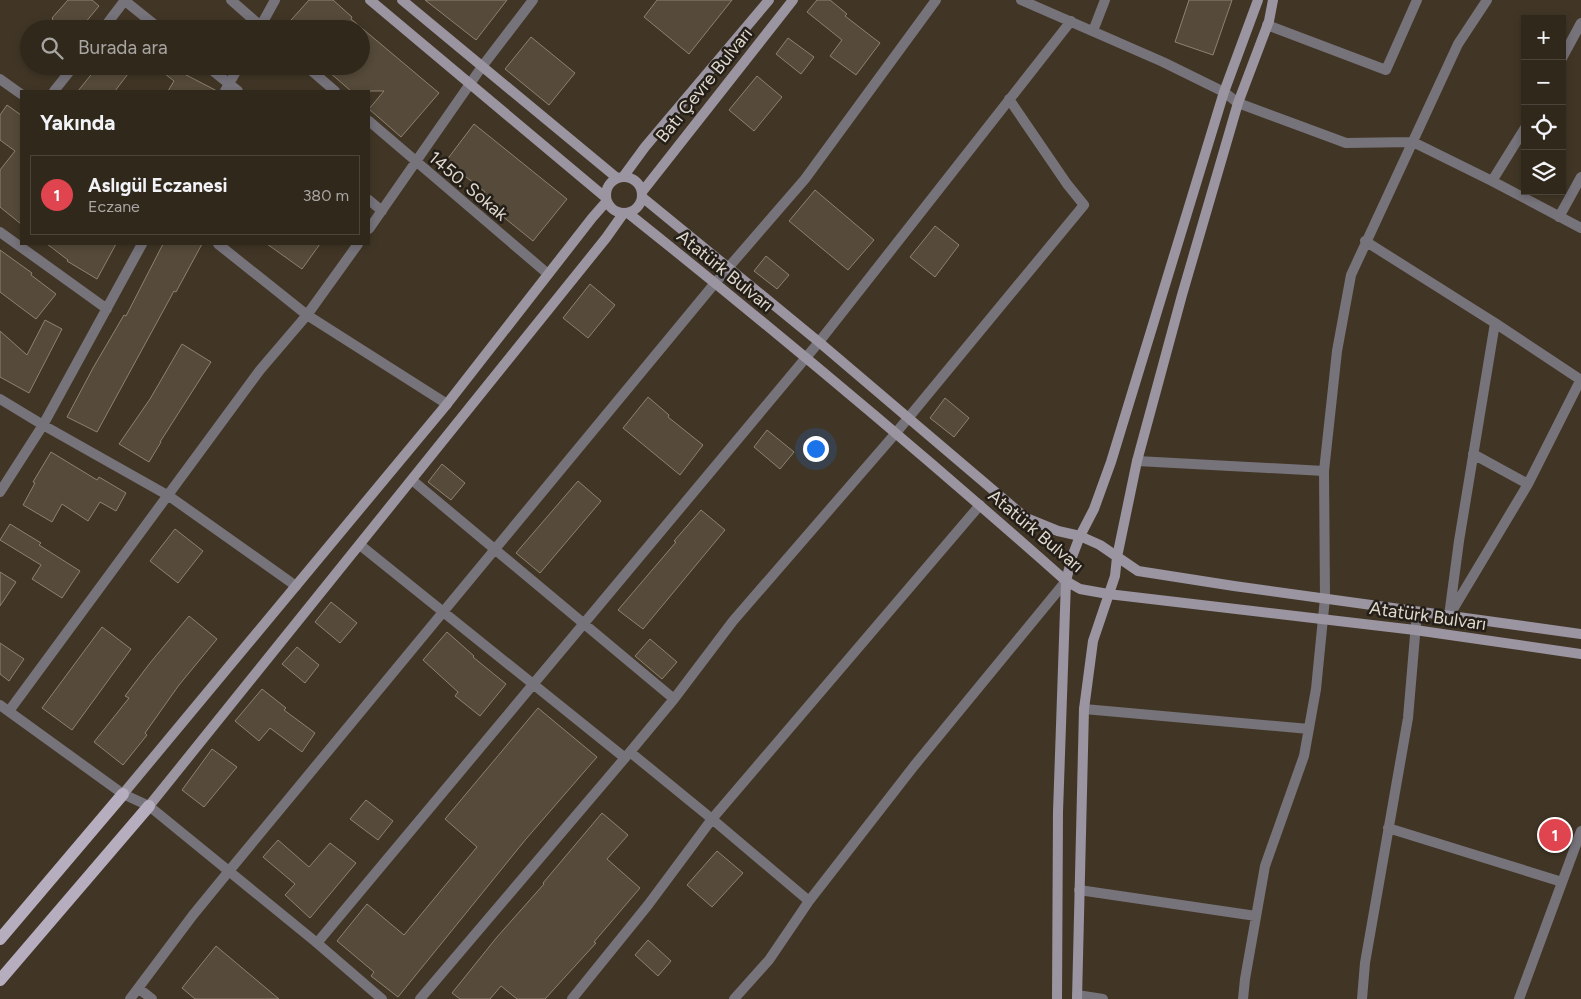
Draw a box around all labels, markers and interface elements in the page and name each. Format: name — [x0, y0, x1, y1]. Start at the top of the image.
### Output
map controls — [1521, 15, 1566, 195]
button: + — [1521, 15, 1566, 60]
search box — [20, 20, 370, 75]
street label: Batı Çevre Bulvarı — [651, 23, 757, 147]
icon: search — [38, 34, 66, 62]
text: Burada ara — [78, 36, 168, 59]
button: − — [1521, 60, 1566, 105]
button: locate — [1521, 105, 1566, 150]
text: Yakında — [40, 110, 115, 135]
street label: 1450. Sokak — [424, 147, 512, 226]
button: layers — [1521, 150, 1566, 195]
text: Aslıgül Eczanesi — [88, 174, 227, 197]
text: 1 — [54, 186, 60, 205]
text: 380 m — [303, 186, 349, 205]
text: Eczane — [88, 197, 140, 216]
street label: Atatürk Bulvarı — [672, 225, 778, 317]
your location — [803, 436, 829, 462]
street label: Atatürk Bulvarı — [984, 485, 1088, 577]
street label: Atatürk Bulvarı — [1368, 597, 1488, 635]
pin: 1 — [1539, 816, 1571, 854]

